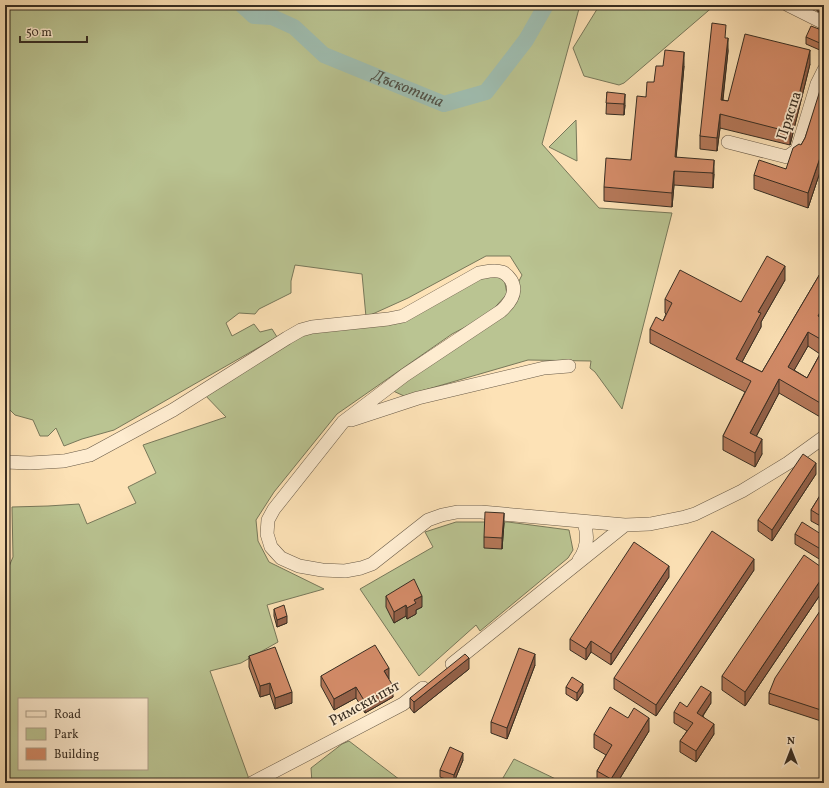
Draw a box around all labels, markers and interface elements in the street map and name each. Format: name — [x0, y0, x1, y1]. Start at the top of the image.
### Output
scale bar — [20, 18, 87, 44]
text: 50 m — [26, 25, 52, 41]
water label: Дъскотина — [368, 64, 447, 114]
street label: Пряспа — [772, 89, 808, 143]
street label: Римски път — [326, 676, 405, 732]
legend — [18, 698, 148, 770]
text: Road — [54, 707, 81, 723]
text: Park — [54, 727, 79, 743]
north arrow — [771, 730, 811, 770]
text: N — [787, 734, 795, 749]
text: Building — [54, 747, 99, 763]

